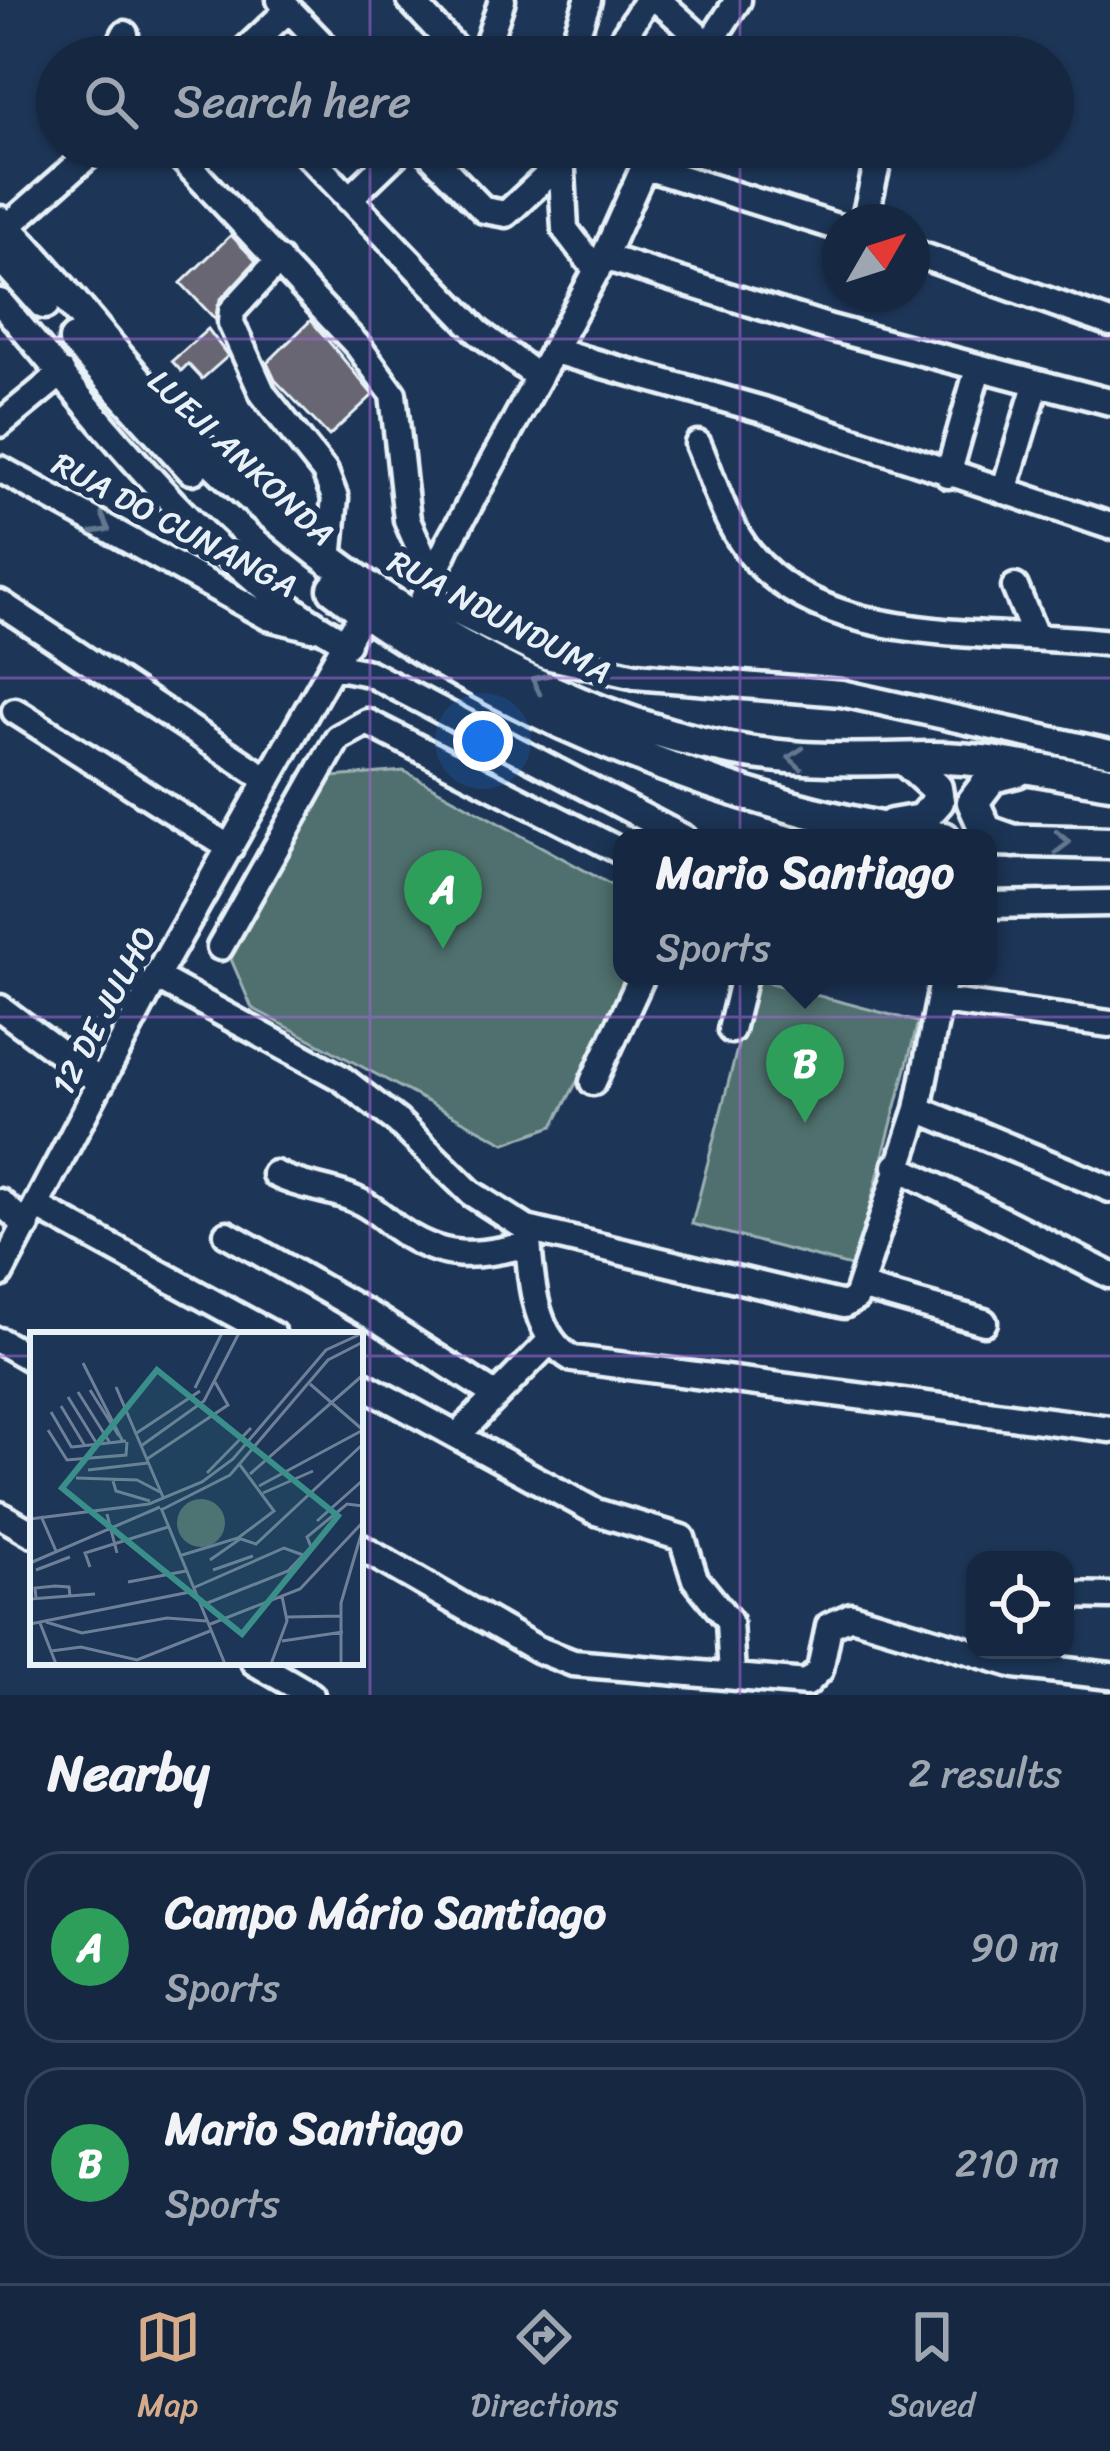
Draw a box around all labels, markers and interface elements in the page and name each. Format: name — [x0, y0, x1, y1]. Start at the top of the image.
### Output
search box — [36, 36, 1074, 168]
text: Search here — [174, 62, 411, 142]
icon: search — [78, 69, 144, 135]
north arrow — [822, 204, 930, 312]
street label: LUEJI ANKONDA — [134, 355, 349, 561]
street label: RUA DO CUNANGA — [41, 436, 308, 614]
one-way arrow — [89, 512, 111, 535]
street label: RUA NDUNDUMA — [377, 533, 622, 700]
one-way arrow — [530, 672, 551, 696]
your location — [453, 711, 513, 771]
one-way arrow — [786, 746, 805, 771]
one-way arrow — [1053, 828, 1072, 854]
popup — [613, 829, 997, 985]
text: Mario Santiago — [656, 833, 954, 913]
pin: A — [404, 850, 482, 949]
text: Sports — [656, 913, 771, 982]
street label: 12 DE JULHO — [35, 915, 173, 1106]
pin: B — [766, 1024, 844, 1123]
inset map — [30, 1332, 363, 1665]
map controls — [966, 1551, 1074, 1659]
button: locate — [966, 1551, 1074, 1659]
text: Nearby — [48, 1728, 209, 1818]
text: 2 results — [908, 1739, 1062, 1808]
text: Campo Mário Santiago — [165, 1873, 606, 1953]
text: A — [77, 1913, 103, 1982]
text: 90 m — [970, 1913, 1059, 1982]
text: Sports — [165, 1953, 280, 2022]
text: Mario Santiago — [165, 2089, 463, 2169]
text: B — [78, 2129, 102, 2198]
text: 210 m — [955, 2129, 1059, 2198]
text: Sports — [165, 2169, 280, 2238]
tab: Map — [135, 2304, 201, 2434]
tab: Directions — [471, 2304, 618, 2434]
tab: Saved — [888, 2304, 975, 2434]

